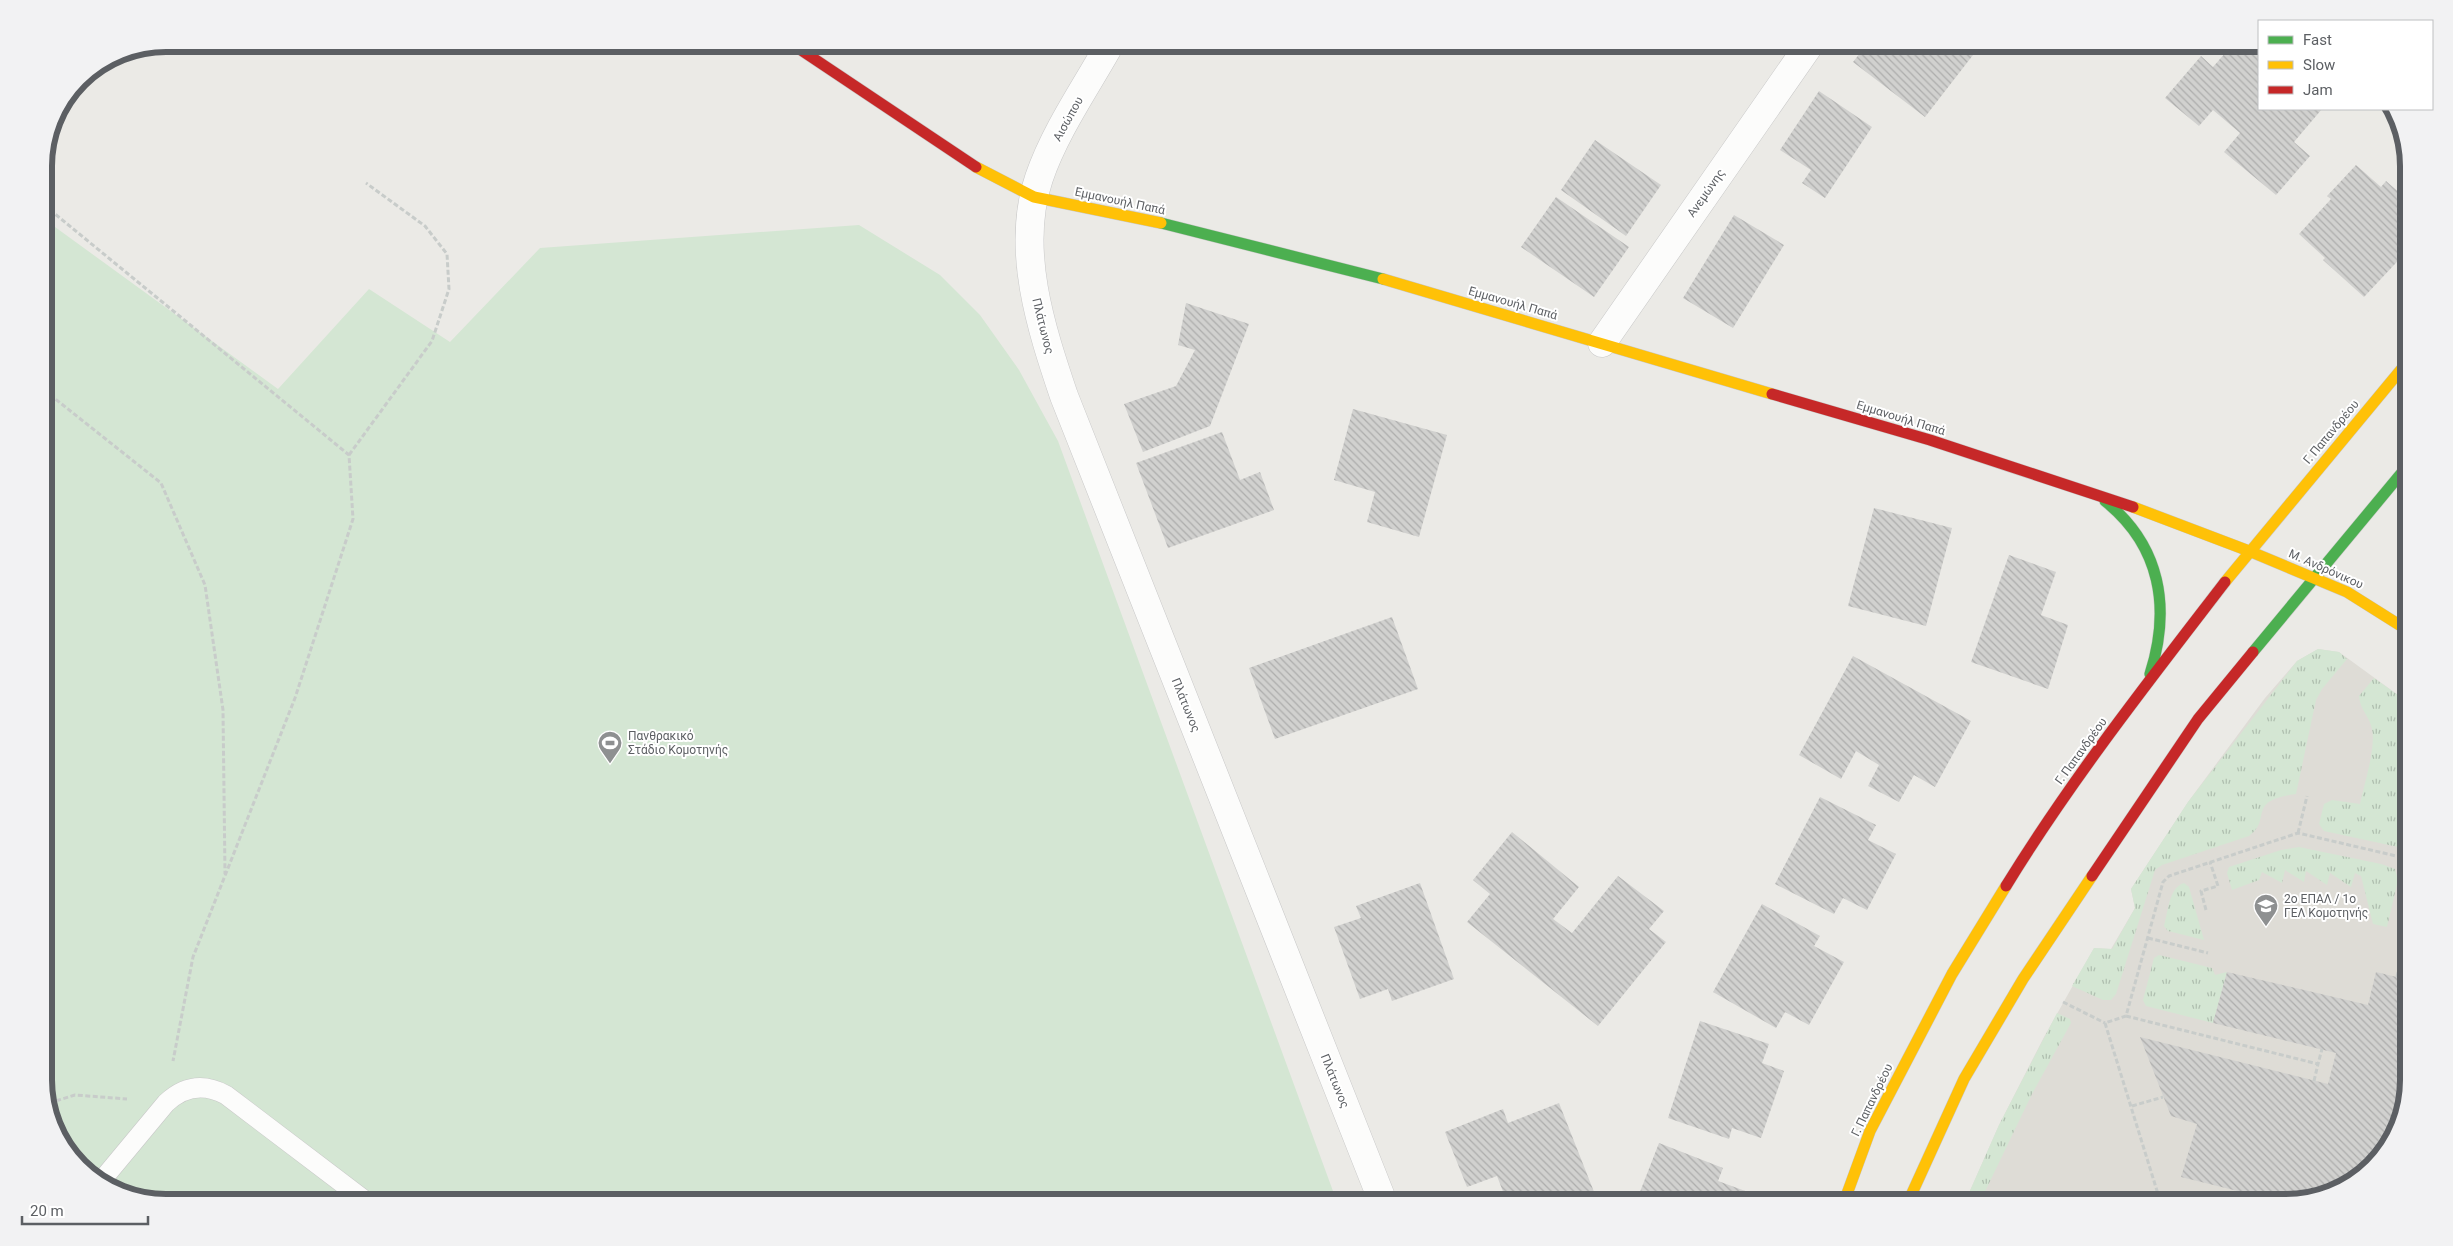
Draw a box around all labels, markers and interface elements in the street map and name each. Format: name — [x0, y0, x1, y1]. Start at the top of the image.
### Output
legend — [2258, 20, 2433, 110]
text: Fast — [2303, 31, 2332, 49]
text: Slow — [2303, 56, 2335, 74]
text: Jam — [2303, 81, 2333, 99]
street label: Αισώπου — [1050, 94, 1086, 144]
street label: Ανεμώνης — [1684, 166, 1728, 220]
street label: Εμμανουήλ Παπά — [1074, 185, 1167, 217]
street label: Εμμανουήλ Παπά — [1467, 284, 1559, 322]
street label: Πλάτωνος — [1029, 297, 1057, 355]
street label: Γ. Παπανδρέου — [2300, 397, 2362, 467]
street label: Εμμανουήλ Παπά — [1855, 398, 1947, 438]
street label: Μ. Ανδρόνικου — [2287, 546, 2365, 592]
street label: Πλάτωνος — [1169, 676, 1203, 734]
street label: Γ. Παπανδρέου — [2052, 715, 2110, 787]
place label: Πανθρακικό Στάδιο Κομοτηνής — [628, 729, 728, 757]
sports icon: Πανθρακικό Στάδιο Κομοτηνής — [597, 730, 623, 764]
place label: 2ο ΕΠΑΛ / 1ο ΓΕΛ Κομοτηνής — [2284, 892, 2368, 920]
school or university icon: 2ο ΕΠΑΛ / 1ο ΓΕΛ Κομοτηνής — [2253, 893, 2279, 927]
street label: Πλάτωνος — [1318, 1052, 1352, 1110]
street label: Γ. Παπανδρέου — [1848, 1061, 1896, 1139]
scale bar — [22, 1194, 149, 1226]
text: 20 m — [30, 1202, 64, 1220]

